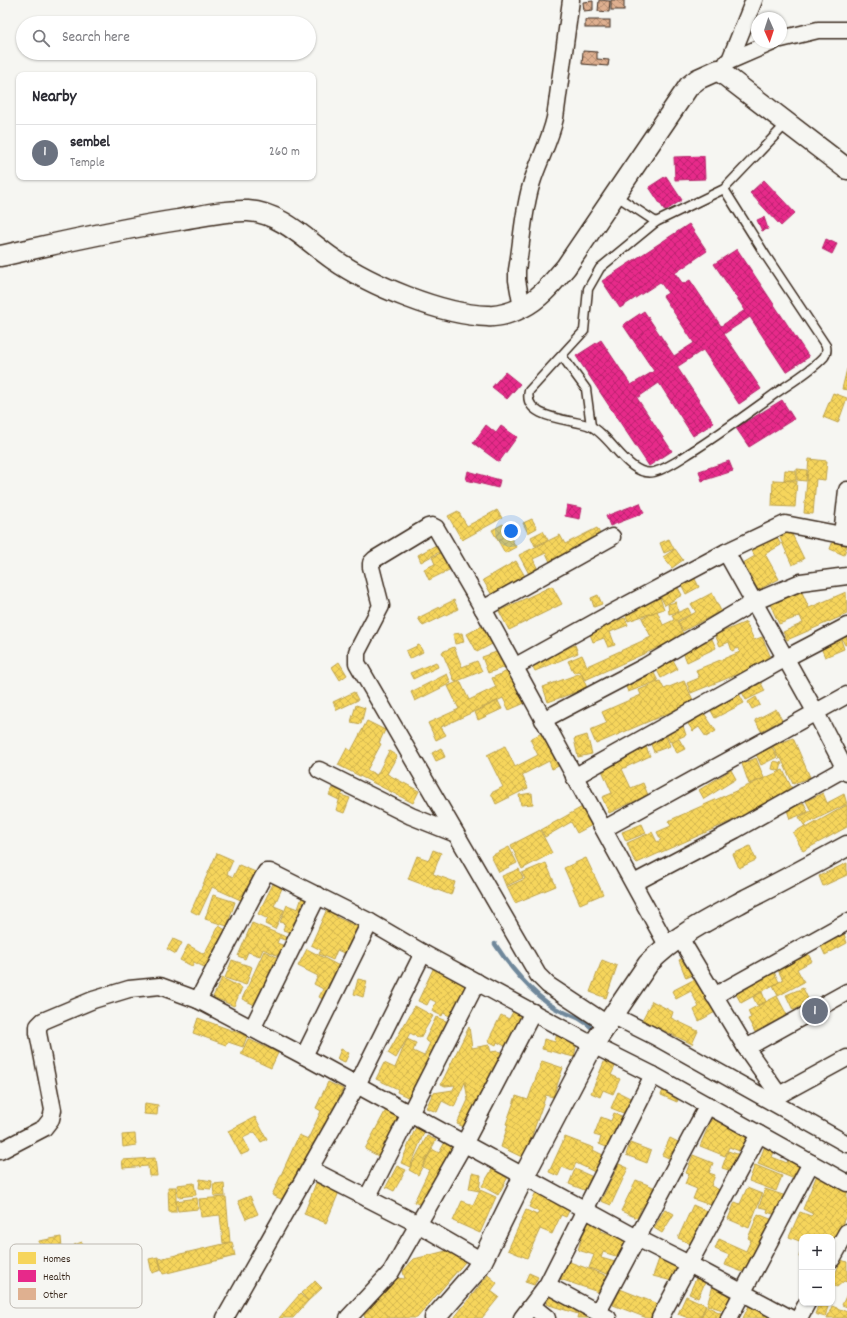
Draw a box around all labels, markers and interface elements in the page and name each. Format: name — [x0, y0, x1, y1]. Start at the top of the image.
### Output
north arrow — [751, 12, 787, 48]
search box — [16, 16, 316, 60]
icon: search — [30, 27, 52, 49]
text: Search here — [62, 27, 130, 49]
text: Nearby — [32, 86, 76, 110]
text: sembel — [70, 132, 110, 154]
text: 1 — [44, 143, 46, 162]
text: 260 m — [269, 143, 300, 162]
text: Temple — [70, 154, 105, 173]
your location — [501, 521, 521, 541]
pin: 1 — [802, 996, 828, 1026]
map controls — [799, 1234, 835, 1306]
button: + — [799, 1234, 835, 1270]
legend — [10, 1244, 142, 1308]
text: Homes — [43, 1252, 71, 1268]
text: Health — [43, 1270, 70, 1286]
button: − — [799, 1270, 835, 1306]
text: Other — [43, 1288, 68, 1304]

